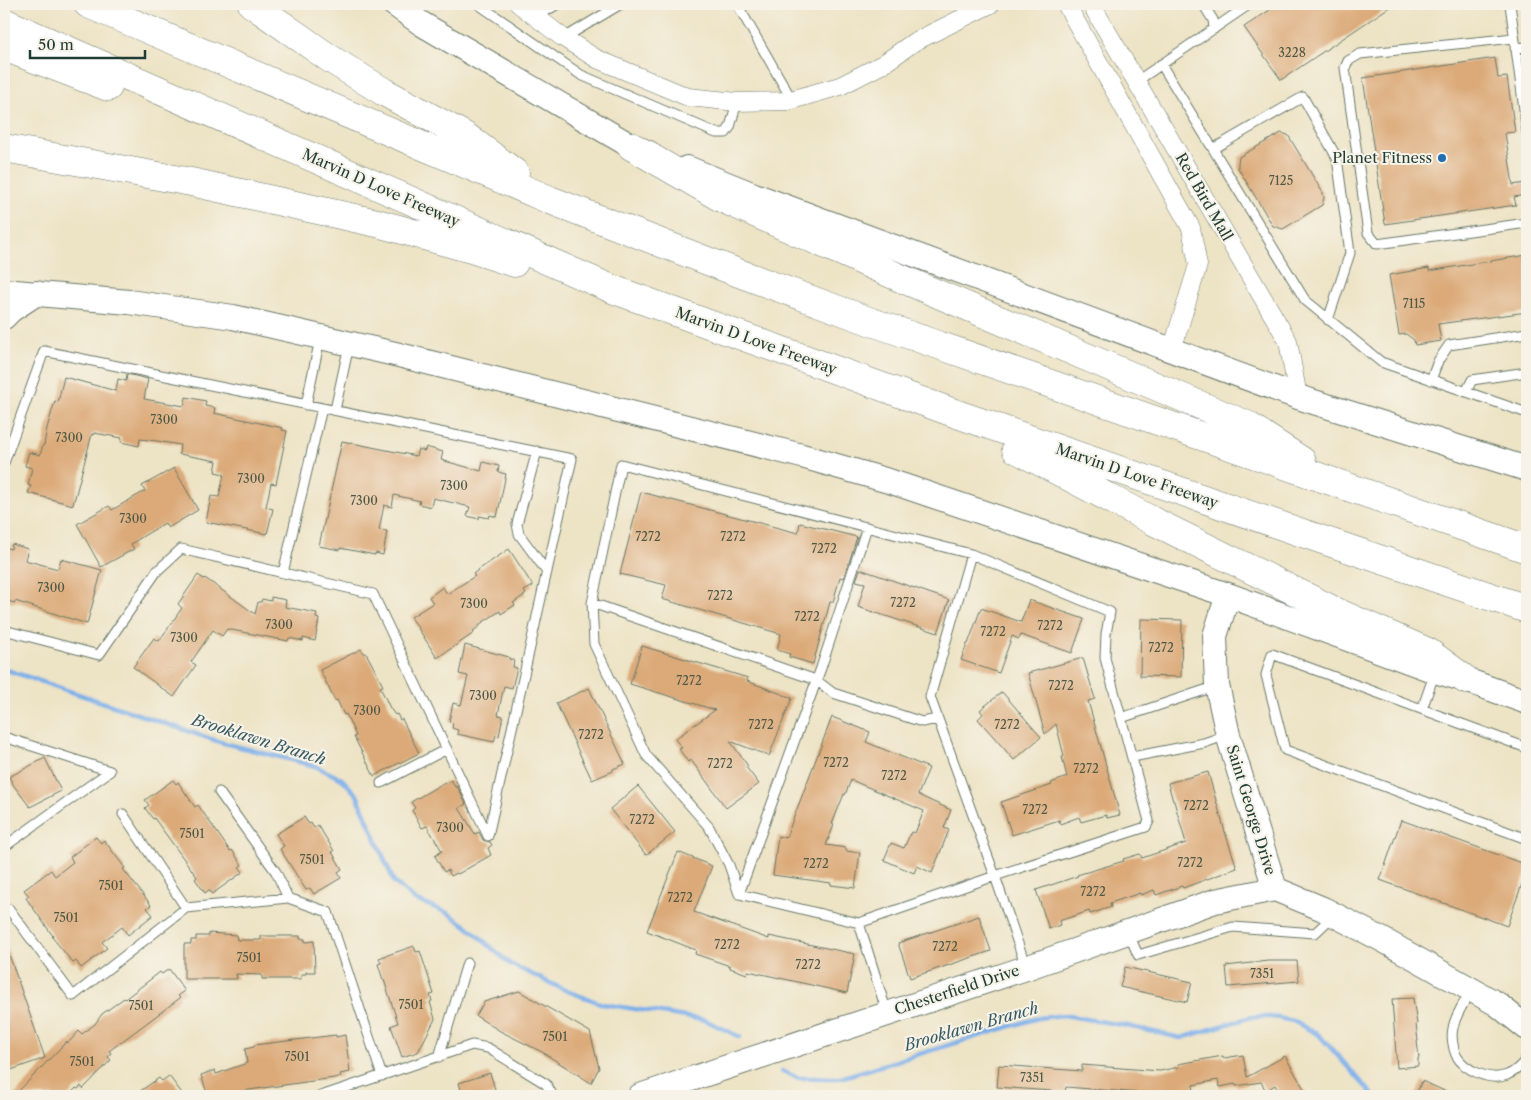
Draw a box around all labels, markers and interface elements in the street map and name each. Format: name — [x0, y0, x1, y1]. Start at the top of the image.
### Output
scale bar — [30, 28, 145, 60]
text: 50 m — [38, 35, 74, 54]
house number: 3228 — [1278, 45, 1306, 60]
street label: Marvin D Love Freeway — [299, 144, 463, 231]
place label: Planet Fitness — [1332, 148, 1432, 167]
street label: Red Bird Mall — [1172, 149, 1238, 245]
marker: Planet Fitness — [1436, 152, 1448, 164]
house number: 7125 — [1269, 173, 1293, 188]
house number: 7115 — [1403, 296, 1425, 311]
street label: Marvin D Love Freeway — [673, 302, 840, 379]
house number: 7300 — [150, 412, 178, 427]
house number: 7300 — [55, 430, 83, 445]
street label: Marvin D Love Freeway — [1053, 439, 1221, 512]
house number: 7300 — [237, 471, 265, 486]
house number: 7300 — [440, 478, 468, 493]
house number: 7300 — [350, 493, 378, 508]
house number: 7300 — [119, 511, 147, 526]
house number: 7272 — [635, 529, 661, 544]
house number: 7272 — [720, 529, 746, 544]
house number: 7272 — [811, 541, 837, 556]
house number: 7300 — [37, 580, 65, 595]
house number: 7272 — [707, 588, 733, 603]
house number: 7272 — [890, 595, 916, 610]
house number: 7300 — [460, 596, 488, 611]
house number: 7272 — [794, 609, 820, 624]
house number: 7300 — [265, 617, 293, 632]
house number: 7272 — [1037, 618, 1063, 633]
house number: 7272 — [980, 624, 1006, 639]
house number: 7300 — [170, 630, 198, 645]
house number: 7272 — [1148, 640, 1174, 655]
house number: 7272 — [676, 673, 702, 688]
house number: 7272 — [1048, 678, 1074, 693]
house number: 7300 — [469, 688, 497, 703]
house number: 7300 — [353, 703, 381, 718]
water label: Brooklawn Branch — [188, 709, 328, 769]
house number: 7272 — [748, 717, 774, 732]
house number: 7272 — [994, 717, 1020, 732]
house number: 7272 — [578, 727, 604, 742]
street label: Saint George Drive — [1223, 742, 1280, 877]
house number: 7272 — [823, 755, 849, 770]
house number: 7272 — [707, 756, 733, 771]
house number: 7272 — [1073, 761, 1099, 776]
house number: 7272 — [881, 768, 907, 783]
house number: 7272 — [1183, 798, 1209, 813]
house number: 7272 — [1022, 802, 1048, 817]
house number: 7272 — [629, 812, 655, 827]
house number: 7300 — [436, 820, 464, 835]
house number: 7501 — [179, 826, 205, 841]
house number: 7501 — [299, 852, 325, 867]
house number: 7272 — [1177, 855, 1203, 870]
house number: 7272 — [803, 856, 829, 871]
house number: 7501 — [98, 878, 124, 893]
house number: 7272 — [1080, 884, 1106, 899]
house number: 7272 — [667, 890, 693, 905]
house number: 7501 — [53, 910, 79, 925]
house number: 7272 — [714, 937, 740, 952]
house number: 7272 — [932, 939, 958, 954]
house number: 7501 — [236, 950, 262, 965]
house number: 7272 — [795, 957, 821, 972]
street label: Chesterfield Drive — [892, 960, 1022, 1019]
house number: 7351 — [1250, 966, 1274, 981]
house number: 7501 — [398, 997, 424, 1012]
water label: Brooklawn Branch — [900, 997, 1041, 1055]
house number: 7501 — [128, 998, 154, 1013]
house number: 7501 — [542, 1029, 568, 1044]
house number: 7501 — [284, 1049, 310, 1064]
house number: 7501 — [69, 1054, 95, 1069]
house number: 7351 — [1020, 1070, 1044, 1085]

